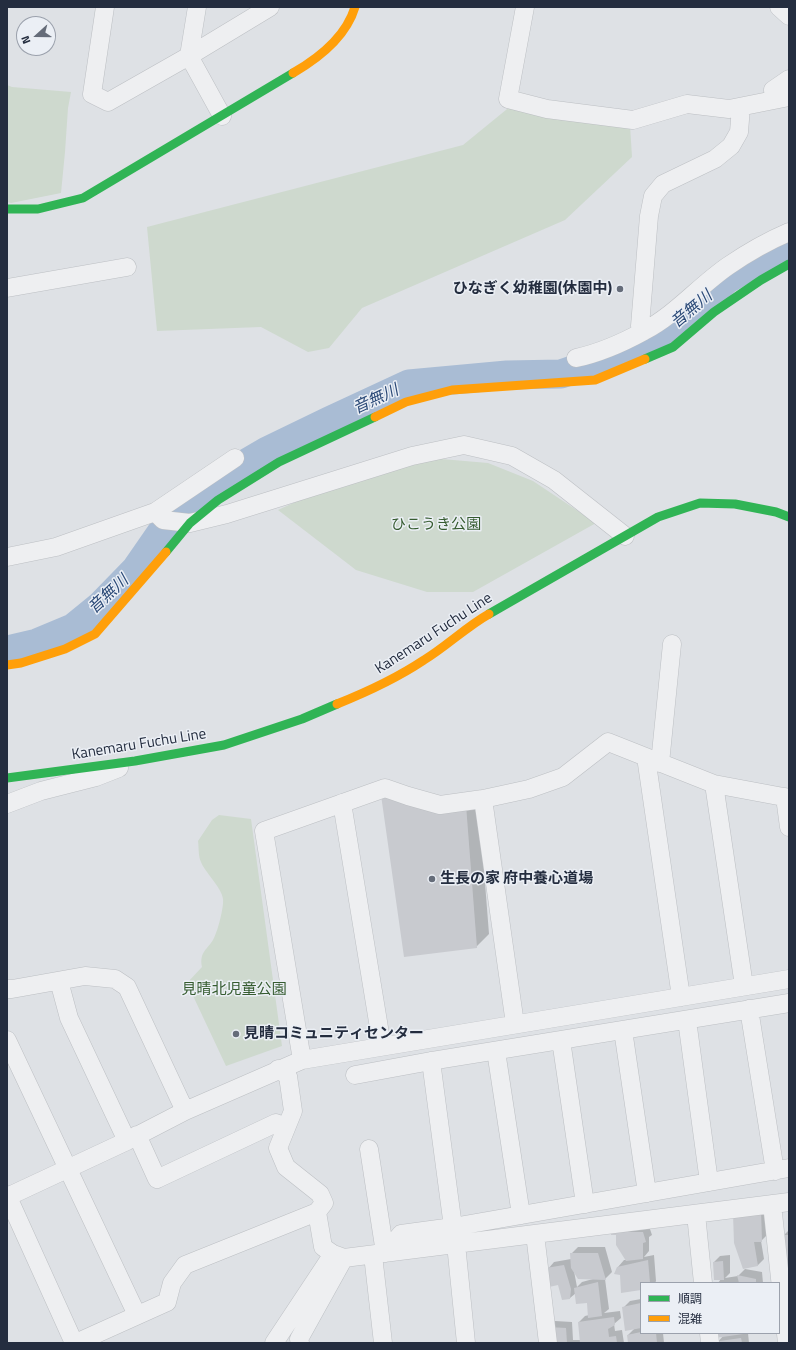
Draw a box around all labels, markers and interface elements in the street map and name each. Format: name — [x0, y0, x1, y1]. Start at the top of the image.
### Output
north arrow — [16, 16, 56, 56]
text: N — [17, 34, 35, 46]
place label: ひなぎく幼稚園(休園中) — [453, 280, 612, 298]
marker: ひなぎく幼稚園(休園中) — [615, 284, 625, 294]
water label: 音無川 — [667, 287, 717, 333]
water label: 音無川 — [350, 381, 402, 419]
park label: ひこうき公園 — [391, 516, 481, 534]
water label: 音無川 — [85, 572, 133, 618]
street label: Kanemaru Fuchu Line — [372, 589, 496, 679]
street label: Kanemaru Fuchu Line — [71, 725, 207, 765]
place label: 生長の家 府中養心道場 — [440, 870, 593, 888]
marker: 生長の家 府中養心道場 — [427, 874, 437, 884]
park label: 見晴北児童公園 — [182, 981, 286, 999]
place label: 見晴コミュニティセンター — [244, 1025, 424, 1043]
marker: 見晴コミュニティセンター — [231, 1029, 241, 1039]
legend — [640, 1282, 780, 1334]
text: 順調 — [678, 1289, 702, 1308]
text: 混雑 — [678, 1309, 702, 1328]

